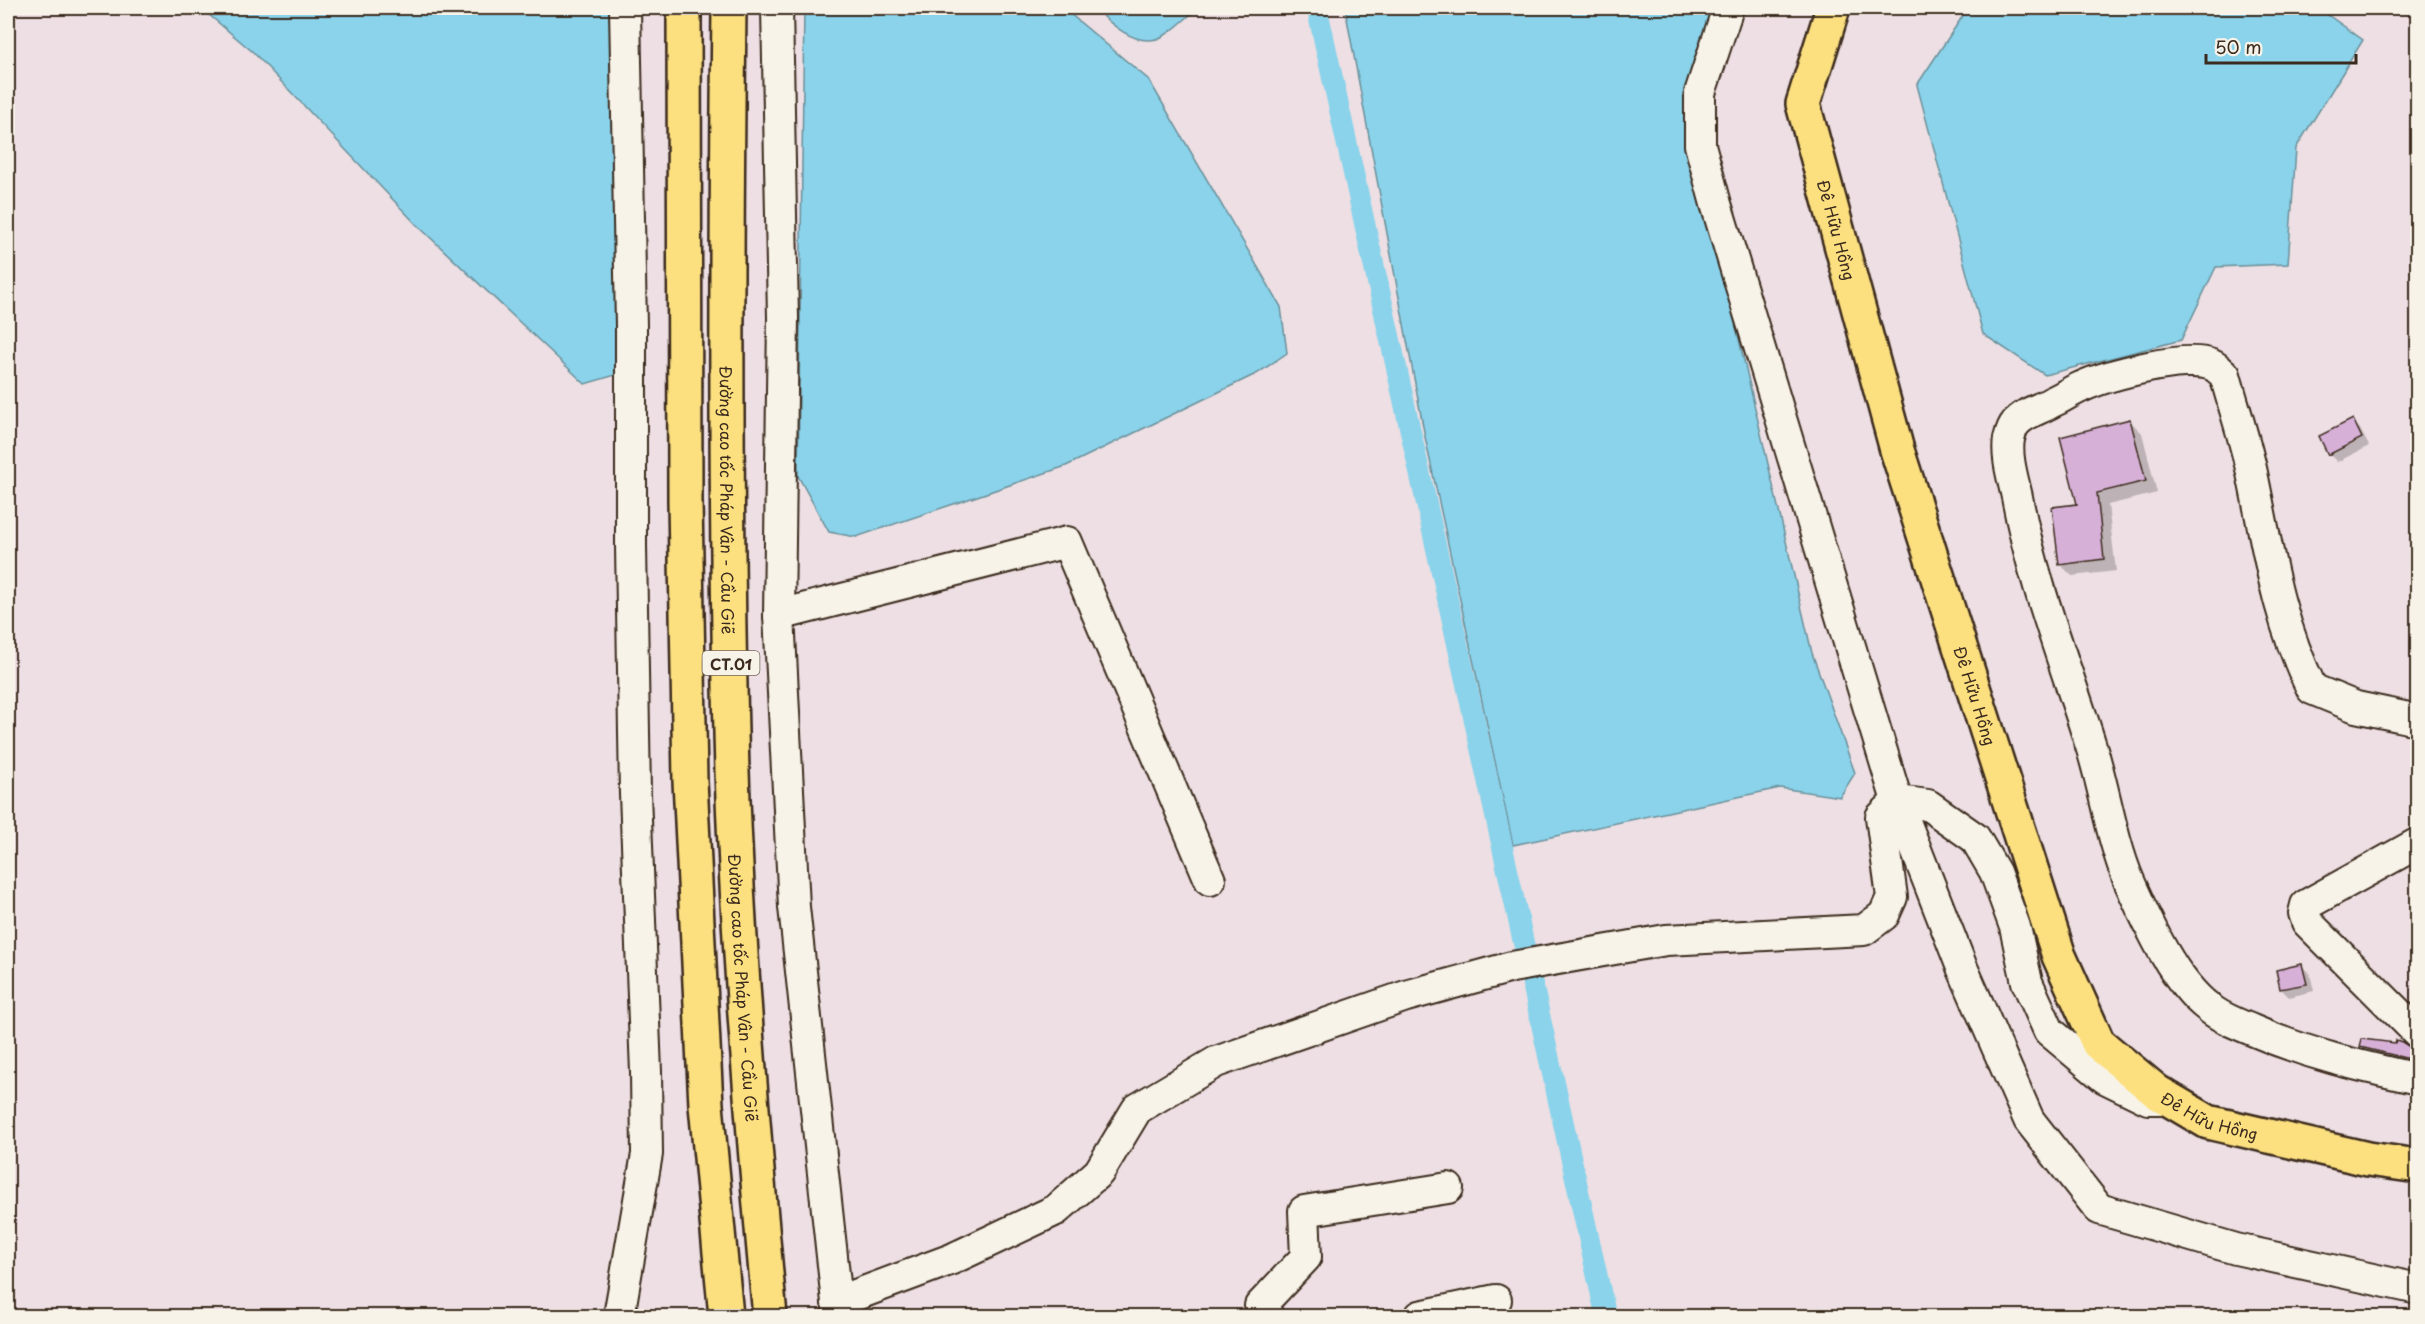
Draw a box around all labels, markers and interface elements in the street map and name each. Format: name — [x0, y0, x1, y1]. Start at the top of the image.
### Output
scale bar — [2206, 27, 2356, 65]
text: 50 m — [2215, 33, 2262, 60]
street label: Đê Hữu Hồng — [1812, 177, 1862, 283]
street label: Đường cao tốc Pháp Vân - Cầu Giẽ — [715, 366, 741, 635]
street label: Đê Hữu Hồng — [1948, 643, 2003, 749]
road number: CT.01 — [702, 651, 760, 675]
street label: Đường cao tốc Pháp Vân - Cầu Giẽ — [723, 853, 765, 1123]
street label: Đê Hữu Hồng — [2157, 1085, 2261, 1145]

